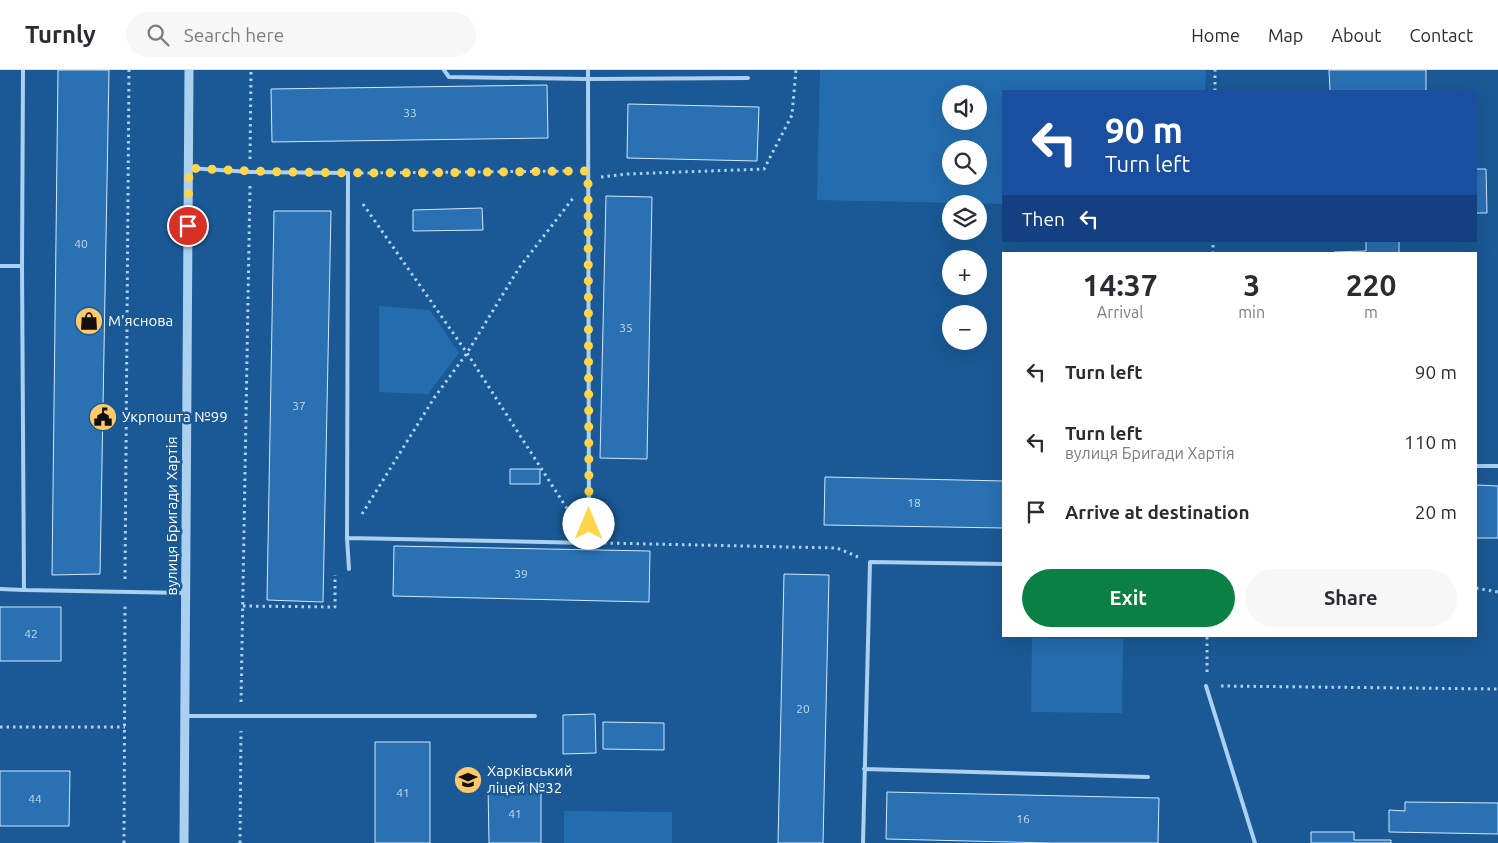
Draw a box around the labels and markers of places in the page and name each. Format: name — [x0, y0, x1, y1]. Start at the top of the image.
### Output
pin — [167, 205, 209, 247]
shop icon: М'яснова — [74, 306, 104, 336]
place label: М'яснова — [108, 312, 173, 329]
public building icon: Укрпошта №99 — [88, 402, 118, 432]
place label: Укрпошта №99 — [122, 408, 228, 425]
place label: Харківський ліцей №32 — [487, 762, 573, 796]
school or university icon: Харківський ліцей №32 — [453, 765, 483, 795]

